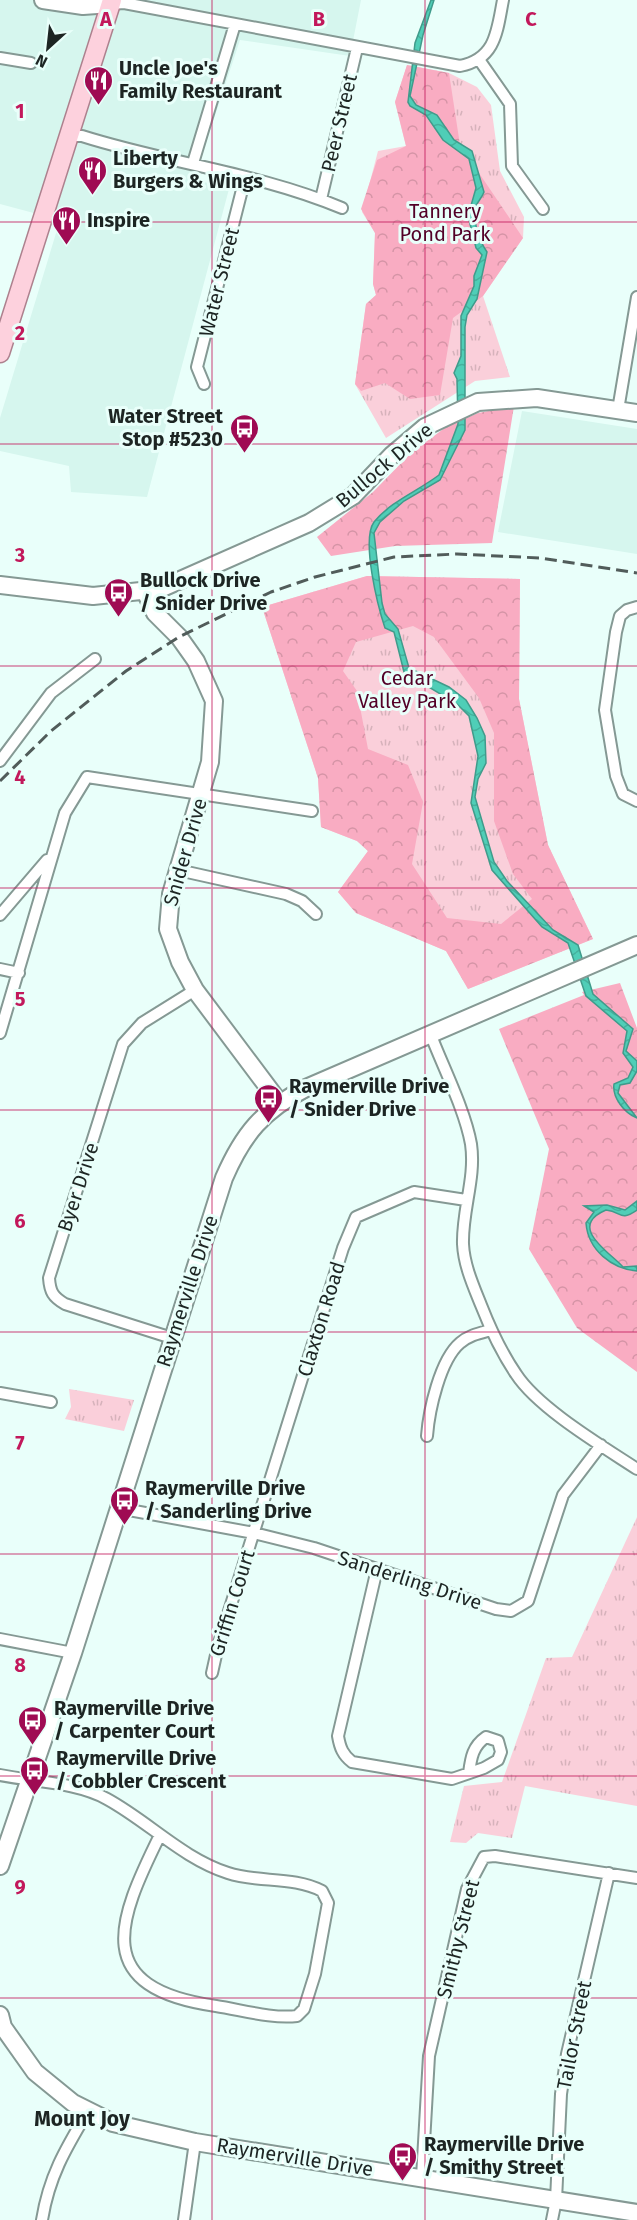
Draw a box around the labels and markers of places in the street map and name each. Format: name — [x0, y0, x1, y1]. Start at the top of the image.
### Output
place label: Uncle Joe's Family Restaurant — [119, 56, 282, 103]
restaurant icon: Uncle Joe's Family Restaurant — [82, 64, 114, 106]
place label: Liberty Burgers & Wings — [113, 146, 263, 193]
restaurant icon: Liberty Burgers & Wings — [76, 154, 108, 196]
restaurant icon: Inspire — [50, 204, 82, 246]
place label: Inspire — [87, 208, 150, 232]
place label: Water Street Stop #5230 — [108, 404, 223, 451]
bus stop icon: Water Street Stop #5230 — [228, 412, 260, 454]
place label: Bullock Drive / Snider Drive — [140, 568, 267, 615]
bus stop icon: Bullock Drive / Snider Drive — [103, 576, 135, 618]
place label: Raymerville Drive / Snider Drive — [289, 1074, 449, 1121]
bus stop icon: Raymerville Drive / Snider Drive — [252, 1082, 284, 1124]
place label: Raymerville Drive / Sanderling Drive — [145, 1476, 312, 1523]
bus stop icon: Raymerville Drive / Sanderling Drive — [108, 1484, 140, 1526]
place label: Raymerville Drive / Carpenter Court — [54, 1696, 215, 1743]
bus stop icon: Raymerville Drive / Carpenter Court — [17, 1704, 49, 1746]
place label: Raymerville Drive / Cobbler Crescent — [56, 1746, 227, 1793]
bus stop icon: Raymerville Drive / Cobbler Crescent — [19, 1754, 51, 1796]
place label: Raymerville Drive / Smithy Street — [424, 2132, 584, 2179]
bus stop icon: Raymerville Drive / Smithy Street — [387, 2140, 419, 2182]

